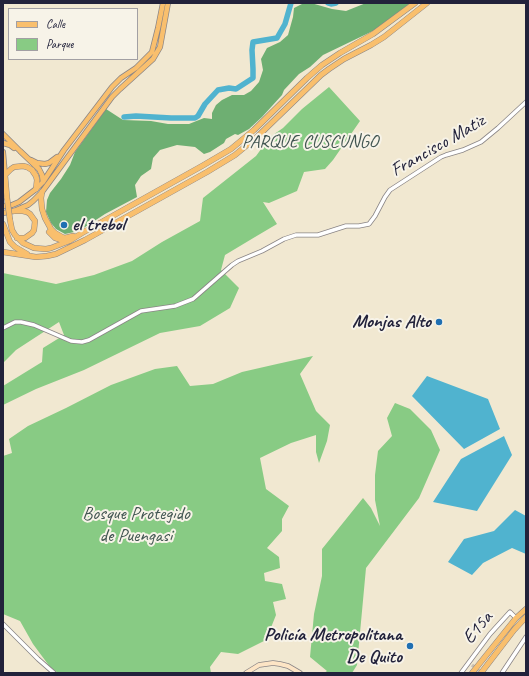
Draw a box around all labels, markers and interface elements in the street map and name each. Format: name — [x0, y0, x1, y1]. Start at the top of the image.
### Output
legend — [8, 8, 138, 60]
text: Calle — [46, 16, 65, 32]
text: Parque — [46, 36, 74, 52]
street label: Francisco Matiz — [387, 110, 489, 182]
park label: PARQUE CUSCUNGO — [242, 131, 378, 153]
place label: el trebol — [72, 214, 125, 236]
marker: el trebol — [59, 220, 69, 230]
place label: Monjas Alto — [352, 311, 431, 333]
marker: Monjas Alto — [434, 317, 444, 327]
park label: Bosque Protegido de Puengasi — [82, 503, 190, 547]
street label: E15a — [458, 607, 498, 649]
place label: Policía Metropolitana De Quito — [264, 624, 402, 668]
marker: Policía Metropolitana De Quito — [405, 641, 415, 651]

